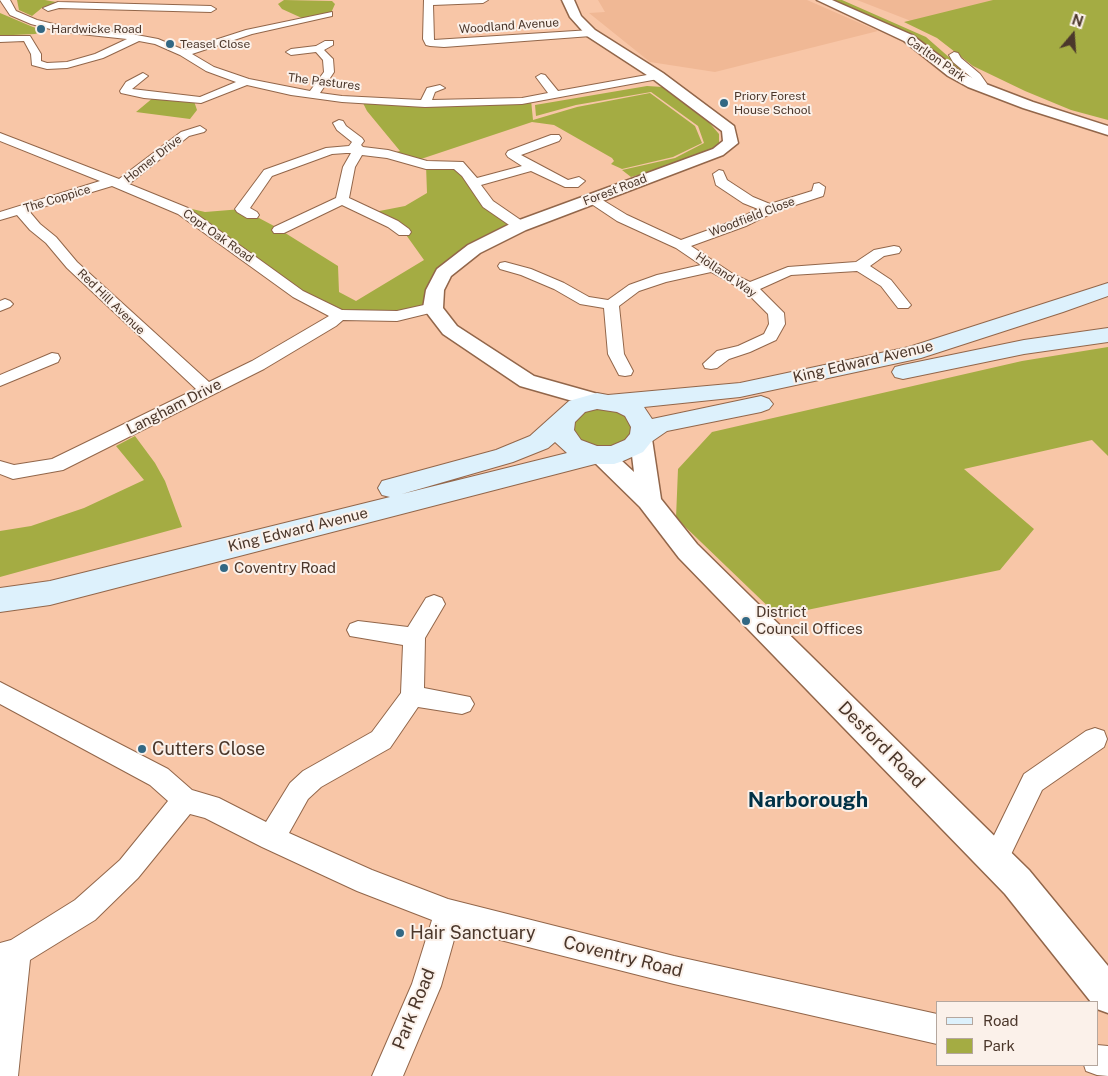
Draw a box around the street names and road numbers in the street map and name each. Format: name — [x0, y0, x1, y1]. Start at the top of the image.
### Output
street label: Woodland Avenue — [459, 15, 559, 37]
street label: Carlton Park — [903, 33, 969, 85]
street label: The Pastures — [287, 70, 361, 94]
street label: Homer Drive — [121, 132, 185, 186]
street label: Forest Road — [581, 171, 649, 209]
street label: The Coppice — [22, 182, 92, 216]
street label: Woodfield Close — [707, 194, 797, 240]
street label: Copt Oak Road — [180, 206, 256, 266]
street label: Holland Way — [693, 249, 759, 301]
street label: Red Hill Avenue — [74, 266, 148, 338]
street label: King Edward Avenue — [791, 337, 935, 387]
street label: Langham Drive — [124, 375, 224, 439]
street label: King Edward Avenue — [226, 504, 370, 556]
street label: Desford Road — [833, 697, 929, 793]
street label: Coventry Road — [561, 932, 685, 982]
street label: Park Road — [388, 965, 440, 1053]

